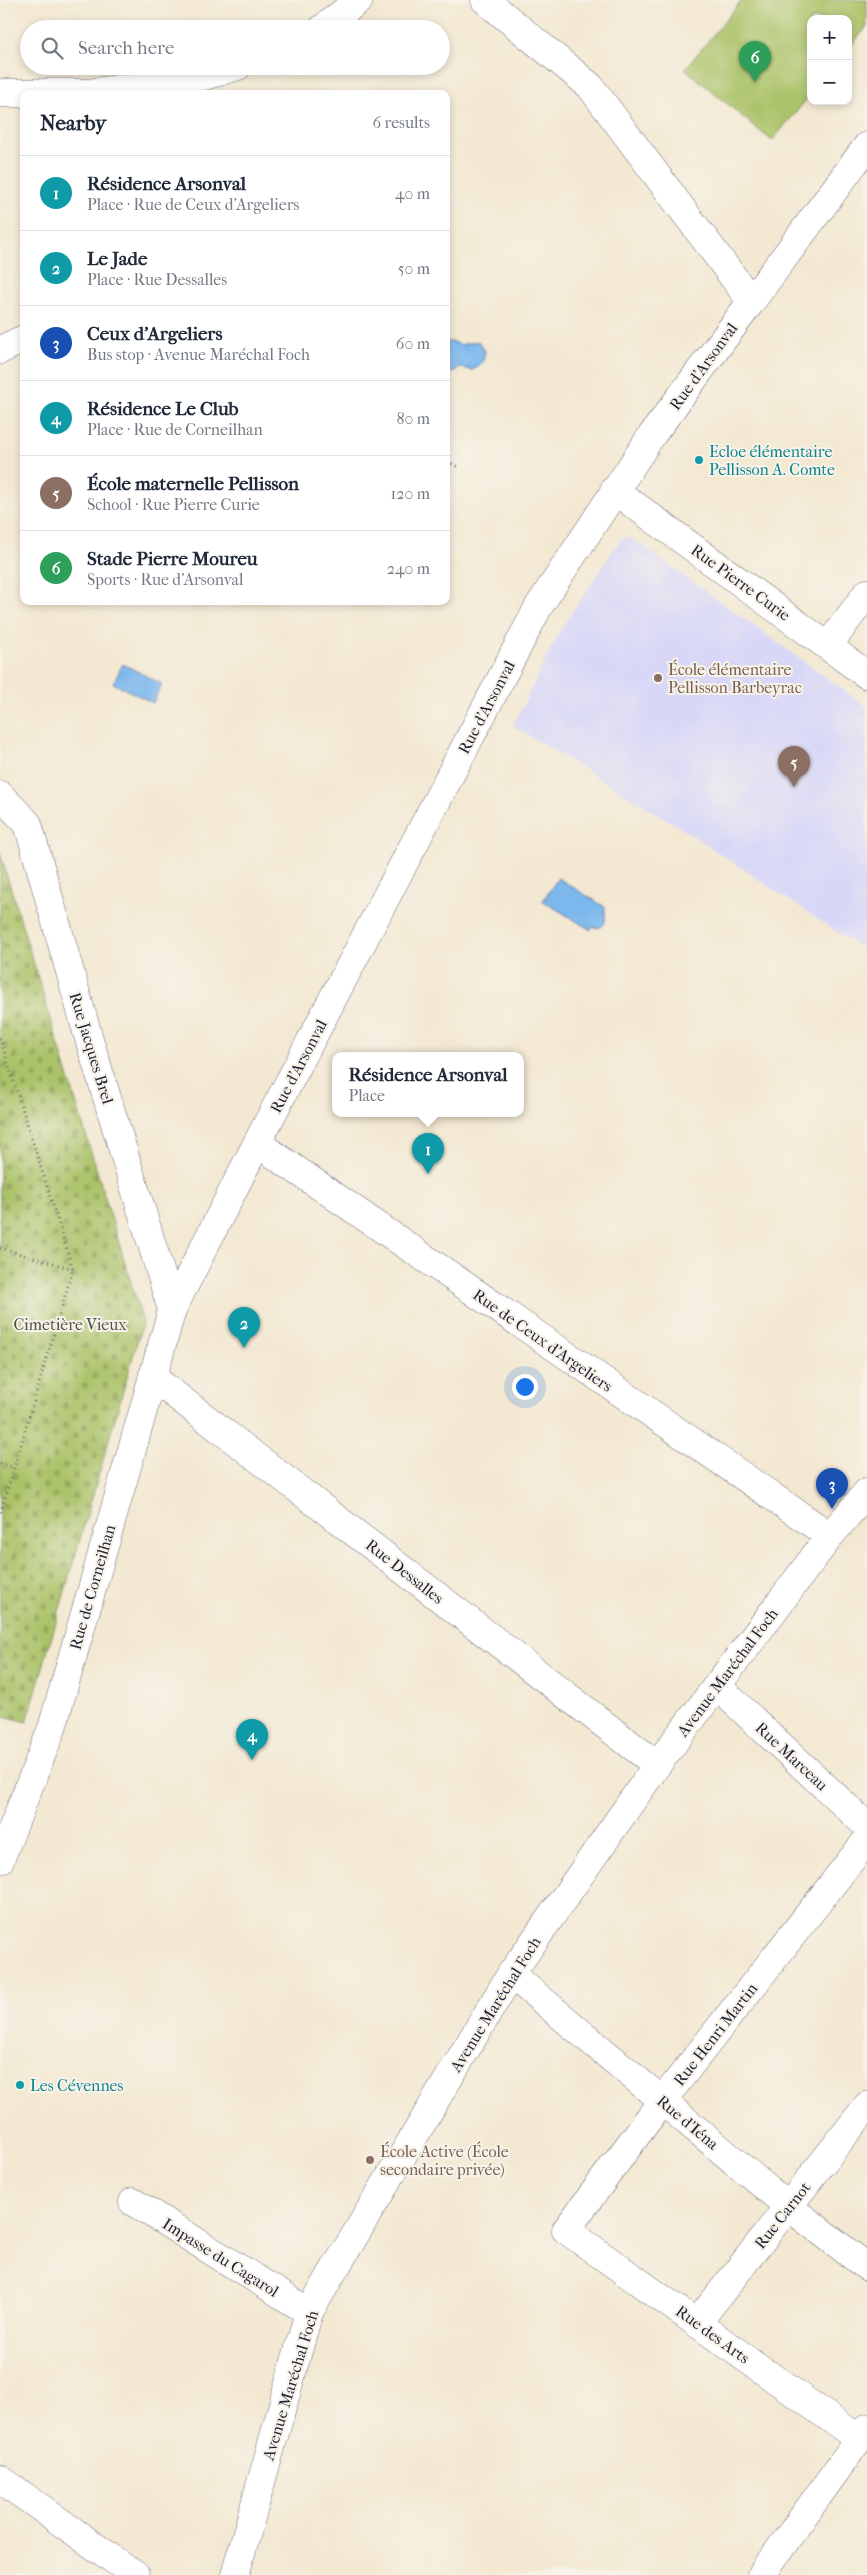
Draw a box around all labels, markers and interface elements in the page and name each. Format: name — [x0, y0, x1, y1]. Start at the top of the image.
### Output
map controls — [807, 15, 852, 105]
button: + — [807, 15, 852, 60]
search box — [20, 20, 450, 75]
icon: search — [38, 34, 66, 62]
text: Search here — [78, 37, 174, 59]
pin: 6 — [739, 41, 771, 82]
button: − — [807, 60, 852, 105]
text: Nearby — [40, 111, 106, 135]
text: 6 results — [372, 113, 430, 132]
text: Résidence Arsonval — [87, 173, 246, 195]
text: 1 — [53, 184, 59, 203]
text: 40 m — [395, 184, 430, 203]
text: Place · Rue de Ceux d'Argeliers — [87, 195, 299, 214]
text: Le Jade — [87, 248, 147, 270]
text: 2 — [52, 259, 60, 278]
text: 50 m — [398, 259, 430, 278]
text: Place · Rue Dessalles — [87, 270, 227, 289]
street label: Rue d'Arsonval — [665, 319, 742, 413]
text: Ceux d'Argeliers — [87, 323, 222, 345]
text: 3 — [53, 334, 59, 353]
text: 60 m — [396, 334, 430, 353]
text: Bus stop · Avenue Maréchal Foch — [87, 345, 310, 364]
text: Résidence Le Club — [87, 398, 239, 420]
text: 4 — [51, 409, 61, 428]
text: 80 m — [396, 409, 430, 428]
text: Place · Rue de Corneilhan — [87, 420, 263, 439]
place label: Ecloe élémentaire Pellisson A. Comte — [709, 442, 835, 479]
marker: Ecloe élémentaire Pellisson A. Comte — [693, 454, 705, 466]
text: École maternelle Pellisson — [87, 473, 299, 495]
text: 5 — [53, 484, 59, 503]
text: 120 m — [391, 484, 430, 503]
text: School · Rue Pierre Curie — [87, 495, 260, 514]
street label: Rue Pierre Curie — [687, 540, 794, 625]
text: Stade Pierre Moureu — [87, 548, 257, 570]
text: 6 — [52, 559, 60, 578]
text: 240 m — [387, 559, 430, 578]
text: Sports · Rue d'Arsonval — [87, 570, 243, 589]
street label: Rue d'Arsonval — [454, 657, 519, 757]
place label: École élémentaire Pellisson Barbeyrac — [668, 659, 802, 697]
marker: École élémentaire Pellisson Barbeyrac — [652, 672, 664, 684]
pin: 5 — [778, 746, 810, 787]
street label: Rue Jacques Brel — [66, 990, 118, 1107]
street label: Rue d'Arsonval — [266, 1016, 331, 1116]
popup — [332, 1052, 524, 1117]
text: Résidence Arsonval — [349, 1064, 507, 1086]
text: Place — [349, 1086, 385, 1105]
pin: 1 — [412, 1133, 444, 1174]
street label: Rue de Ceux d'Argeliers — [469, 1285, 616, 1396]
pin: 2 — [228, 1307, 260, 1348]
park label: Cimetière Vieux — [13, 1315, 127, 1334]
your location — [512, 1374, 538, 1400]
pin: 3 — [816, 1468, 848, 1509]
street label: Rue de Corneilhan — [66, 1522, 120, 1652]
street label: Rue Dessalles — [362, 1535, 447, 1608]
street label: Avenue Maréchal Foch — [672, 1604, 782, 1741]
street label: Rue Marceau — [752, 1718, 832, 1795]
pin: 4 — [236, 1719, 268, 1760]
street label: Avenue Maréchal Foch — [446, 1933, 545, 2076]
street label: Rue Henri Martin — [669, 1979, 762, 2089]
place label: Les Cévennes — [30, 2076, 124, 2095]
marker: Les Cévennes — [14, 2079, 26, 2091]
street label: Rue d'Iéna — [653, 2091, 723, 2154]
place label: École Active (École secondaire privée) — [380, 2141, 509, 2179]
marker: École Active (École secondaire privée) — [364, 2154, 376, 2166]
street label: Rue Carnot — [750, 2178, 815, 2253]
street label: Impasse du Cagarol — [159, 2214, 283, 2301]
street label: Rue des Arts — [672, 2301, 753, 2368]
street label: Avenue Maréchal Foch — [258, 2308, 322, 2463]

